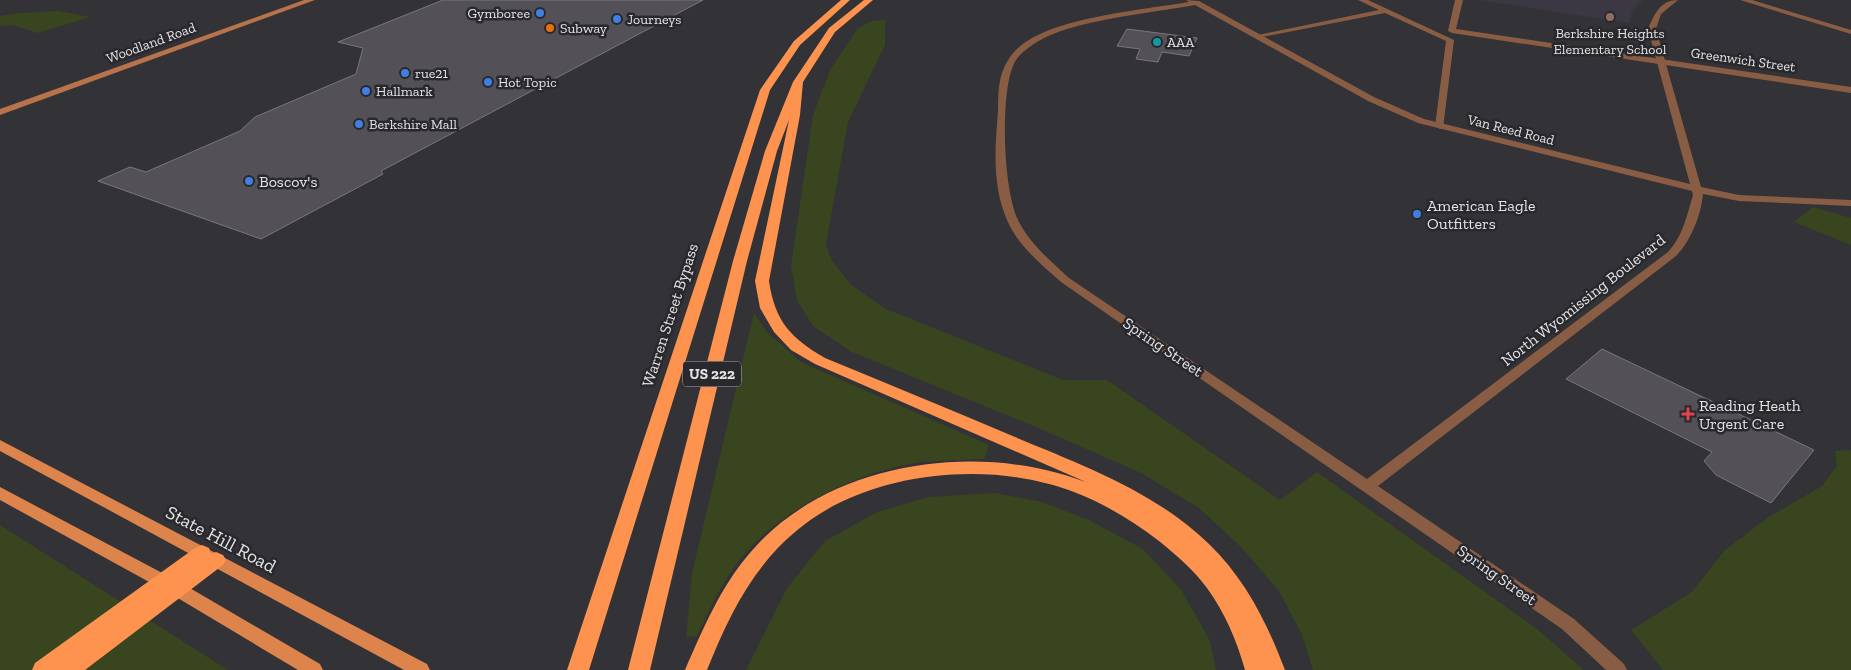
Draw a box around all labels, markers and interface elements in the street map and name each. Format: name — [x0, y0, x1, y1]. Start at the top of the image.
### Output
place label: Gymboree — [467, 5, 530, 22]
marker: Gymboree — [534, 7, 546, 19]
place label: Journeys — [627, 11, 681, 28]
marker: Berkshire Heights Elementary School — [1604, 11, 1616, 23]
marker: Journeys — [611, 13, 623, 25]
street label: Woodland Road — [104, 19, 198, 67]
place label: Subway — [560, 20, 608, 37]
marker: Subway — [544, 22, 556, 34]
place label: Berkshire Heights Elementary School — [1554, 25, 1667, 58]
place label: AAA — [1167, 34, 1195, 51]
marker: AAA — [1151, 36, 1163, 48]
street label: Greenwich Street — [1690, 44, 1797, 76]
place label: rue21 — [415, 65, 449, 82]
marker: rue21 — [399, 67, 411, 79]
place label: Hot Topic — [498, 74, 557, 91]
marker: Hot Topic — [482, 76, 494, 88]
place label: Hallmark — [376, 83, 433, 100]
marker: Hallmark — [360, 85, 372, 97]
street label: Van Reed Road — [1465, 111, 1556, 149]
place label: Berkshire Mall — [369, 116, 457, 133]
marker: Berkshire Mall — [353, 118, 365, 130]
place label: Boscov's — [259, 172, 317, 191]
marker: Boscov's — [243, 175, 255, 187]
place label: American Eagle Outfitters — [1427, 196, 1536, 233]
marker: American Eagle Outfitters — [1411, 208, 1423, 220]
street label: North Wyomissing Boulevard — [1497, 230, 1669, 370]
street label: Warren Street Bypass — [638, 241, 702, 389]
street label: Spring Street — [1119, 313, 1207, 381]
road number: US 222 — [683, 362, 741, 386]
place label: Reading Heath Urgent Care — [1699, 396, 1801, 433]
marker: Reading Heath Urgent Care — [1681, 407, 1695, 421]
street label: State Hill Road — [162, 500, 281, 578]
street label: Spring Street — [1454, 541, 1540, 609]

